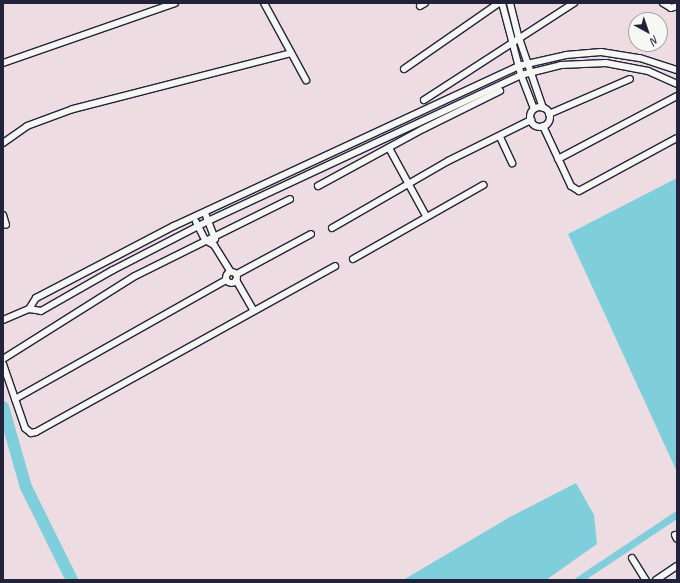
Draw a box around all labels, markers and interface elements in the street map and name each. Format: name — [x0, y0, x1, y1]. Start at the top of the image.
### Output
north arrow — [628, 12, 668, 52]
text: N — [648, 33, 662, 48]

